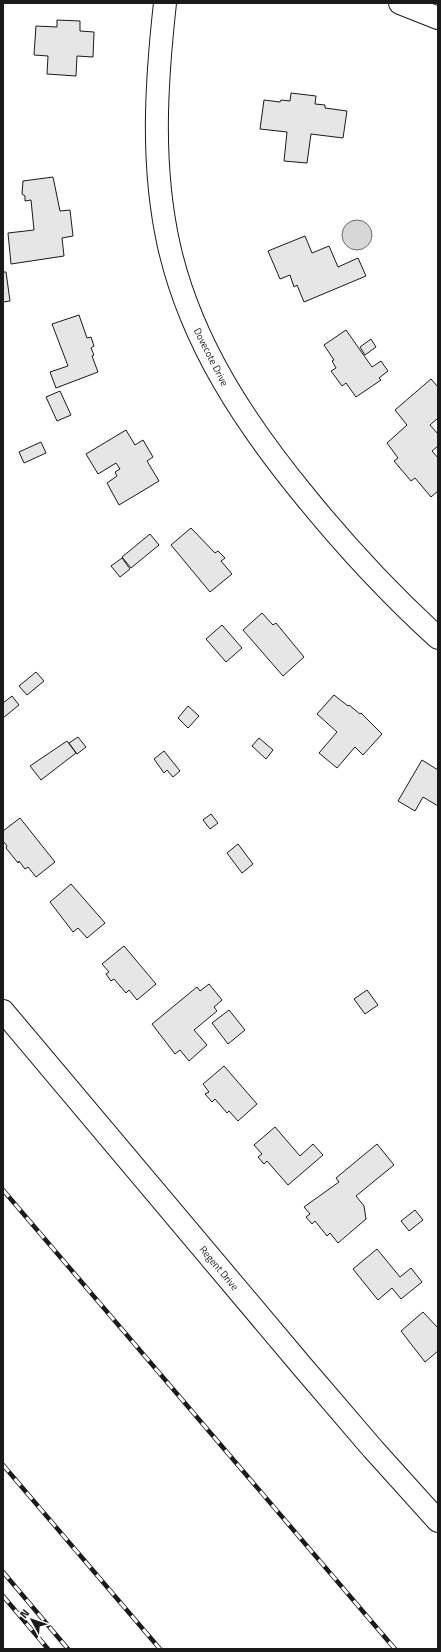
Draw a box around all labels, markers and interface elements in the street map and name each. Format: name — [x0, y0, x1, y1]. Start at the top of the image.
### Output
street label: Dovecote Drive — [190, 325, 232, 389]
street label: Regent Drive — [196, 1242, 242, 1294]
north arrow — [12, 1600, 52, 1640]
text: N — [16, 1606, 33, 1622]

